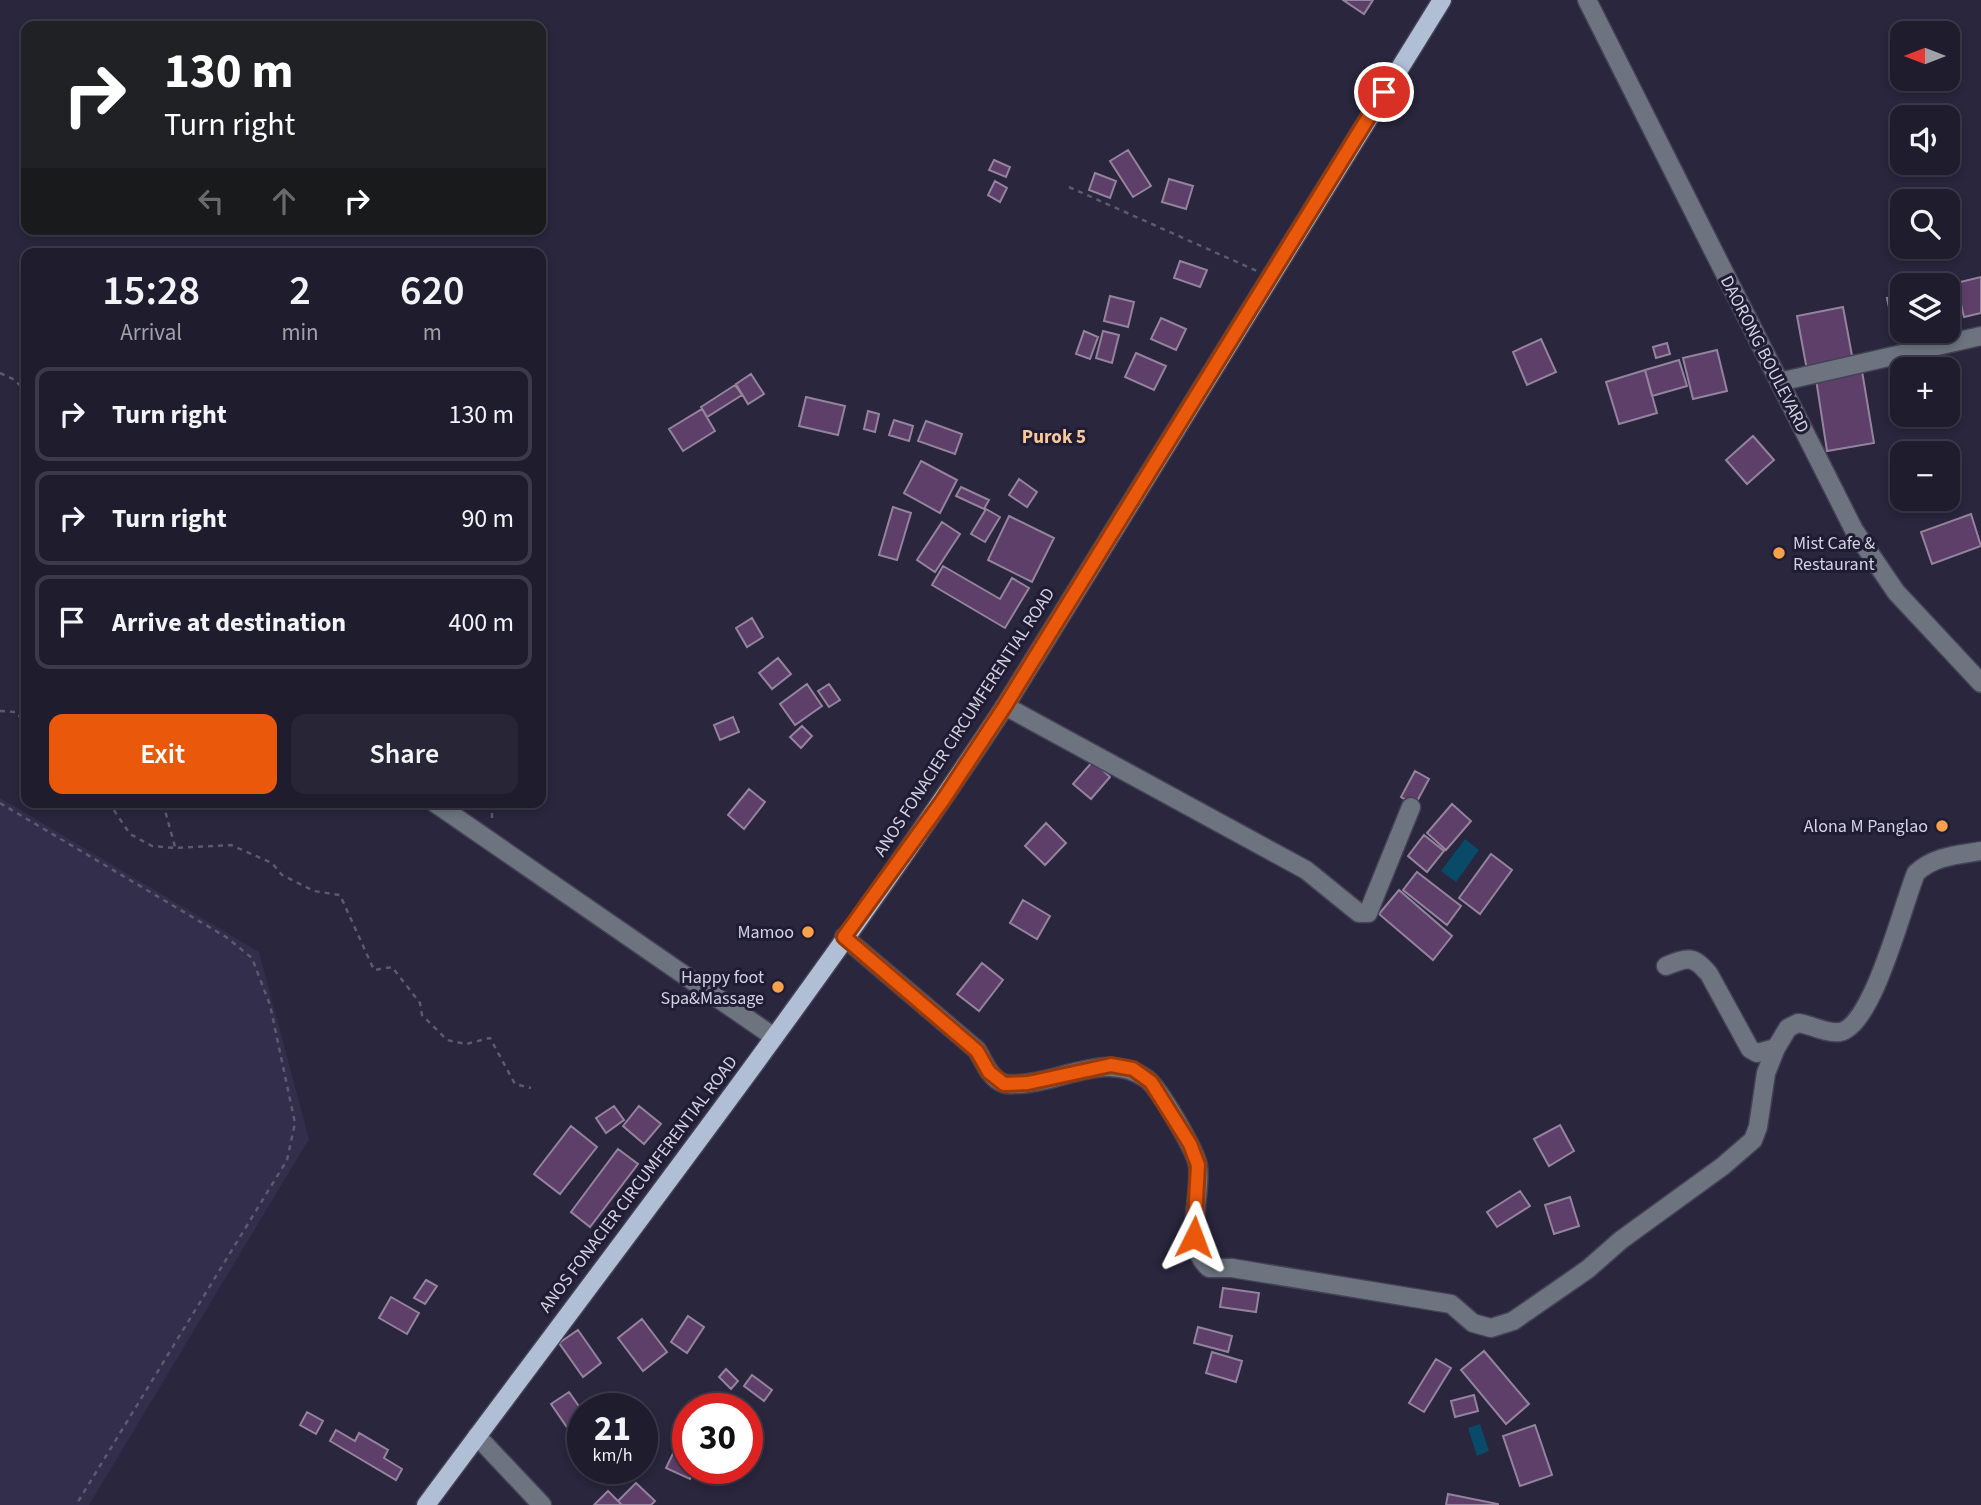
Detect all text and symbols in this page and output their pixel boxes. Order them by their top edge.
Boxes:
north arrow [1890,21,1960,91]
map controls [1890,21,1960,511]
text: 130 m [164,37,293,107]
icon: right [49,49,140,140]
pin [1354,62,1414,122]
icon: arrive [1365,73,1403,111]
text: Turn right [164,102,295,148]
button: sound [1890,105,1960,175]
icon: left [192,182,230,220]
icon: ahead [265,182,303,220]
icon: right [338,182,376,220]
button: search [1890,189,1960,259]
text: 15:28 [102,261,200,321]
text: 2 [289,261,311,321]
text: 620 [400,261,465,321]
street label: DAORONG BOULEVARD [1714,271,1815,437]
button: layers [1890,273,1960,343]
text: Arrival [120,316,182,349]
text: min [281,316,319,349]
text: m [423,316,442,349]
button: + [1890,357,1960,427]
icon: right [53,395,91,433]
text: Turn right [112,396,227,433]
text: 130 m [448,396,514,433]
district label: Purok 5 [1022,424,1086,451]
button: − [1890,441,1960,511]
icon: right [53,499,91,537]
text: Turn right [112,500,227,537]
text: 90 m [461,500,514,537]
place label: Mist Cafe & Restaurant [1793,531,1875,577]
marker: Mist Cafe & Restaurant [1771,545,1787,561]
street label: ANOS FONACIER CIRCUMFERENTIAL ROAD [868,583,1061,862]
icon: arrive [53,603,91,641]
text: Arrive at destination [112,604,346,641]
text: 400 m [448,604,514,641]
button: Exit [49,714,277,794]
button: Share [291,714,518,794]
place label: Alona M Panglao [1804,814,1928,839]
marker: Alona M Panglao [1934,818,1950,834]
place label: Mamoo [737,920,794,945]
marker: Mamoo [800,924,816,940]
place label: Happy foot Spa&Massage [661,965,764,1011]
marker: Happy foot Spa&Massage [770,979,786,995]
street label: ANOS FONACIER CIRCUMFERENTIAL ROAD [533,1051,743,1318]
position arrow [1157,1200,1231,1274]
speed limit sign: 30 [672,1393,763,1484]
text: 21 [594,1404,631,1454]
text: km/h [593,1443,632,1468]

